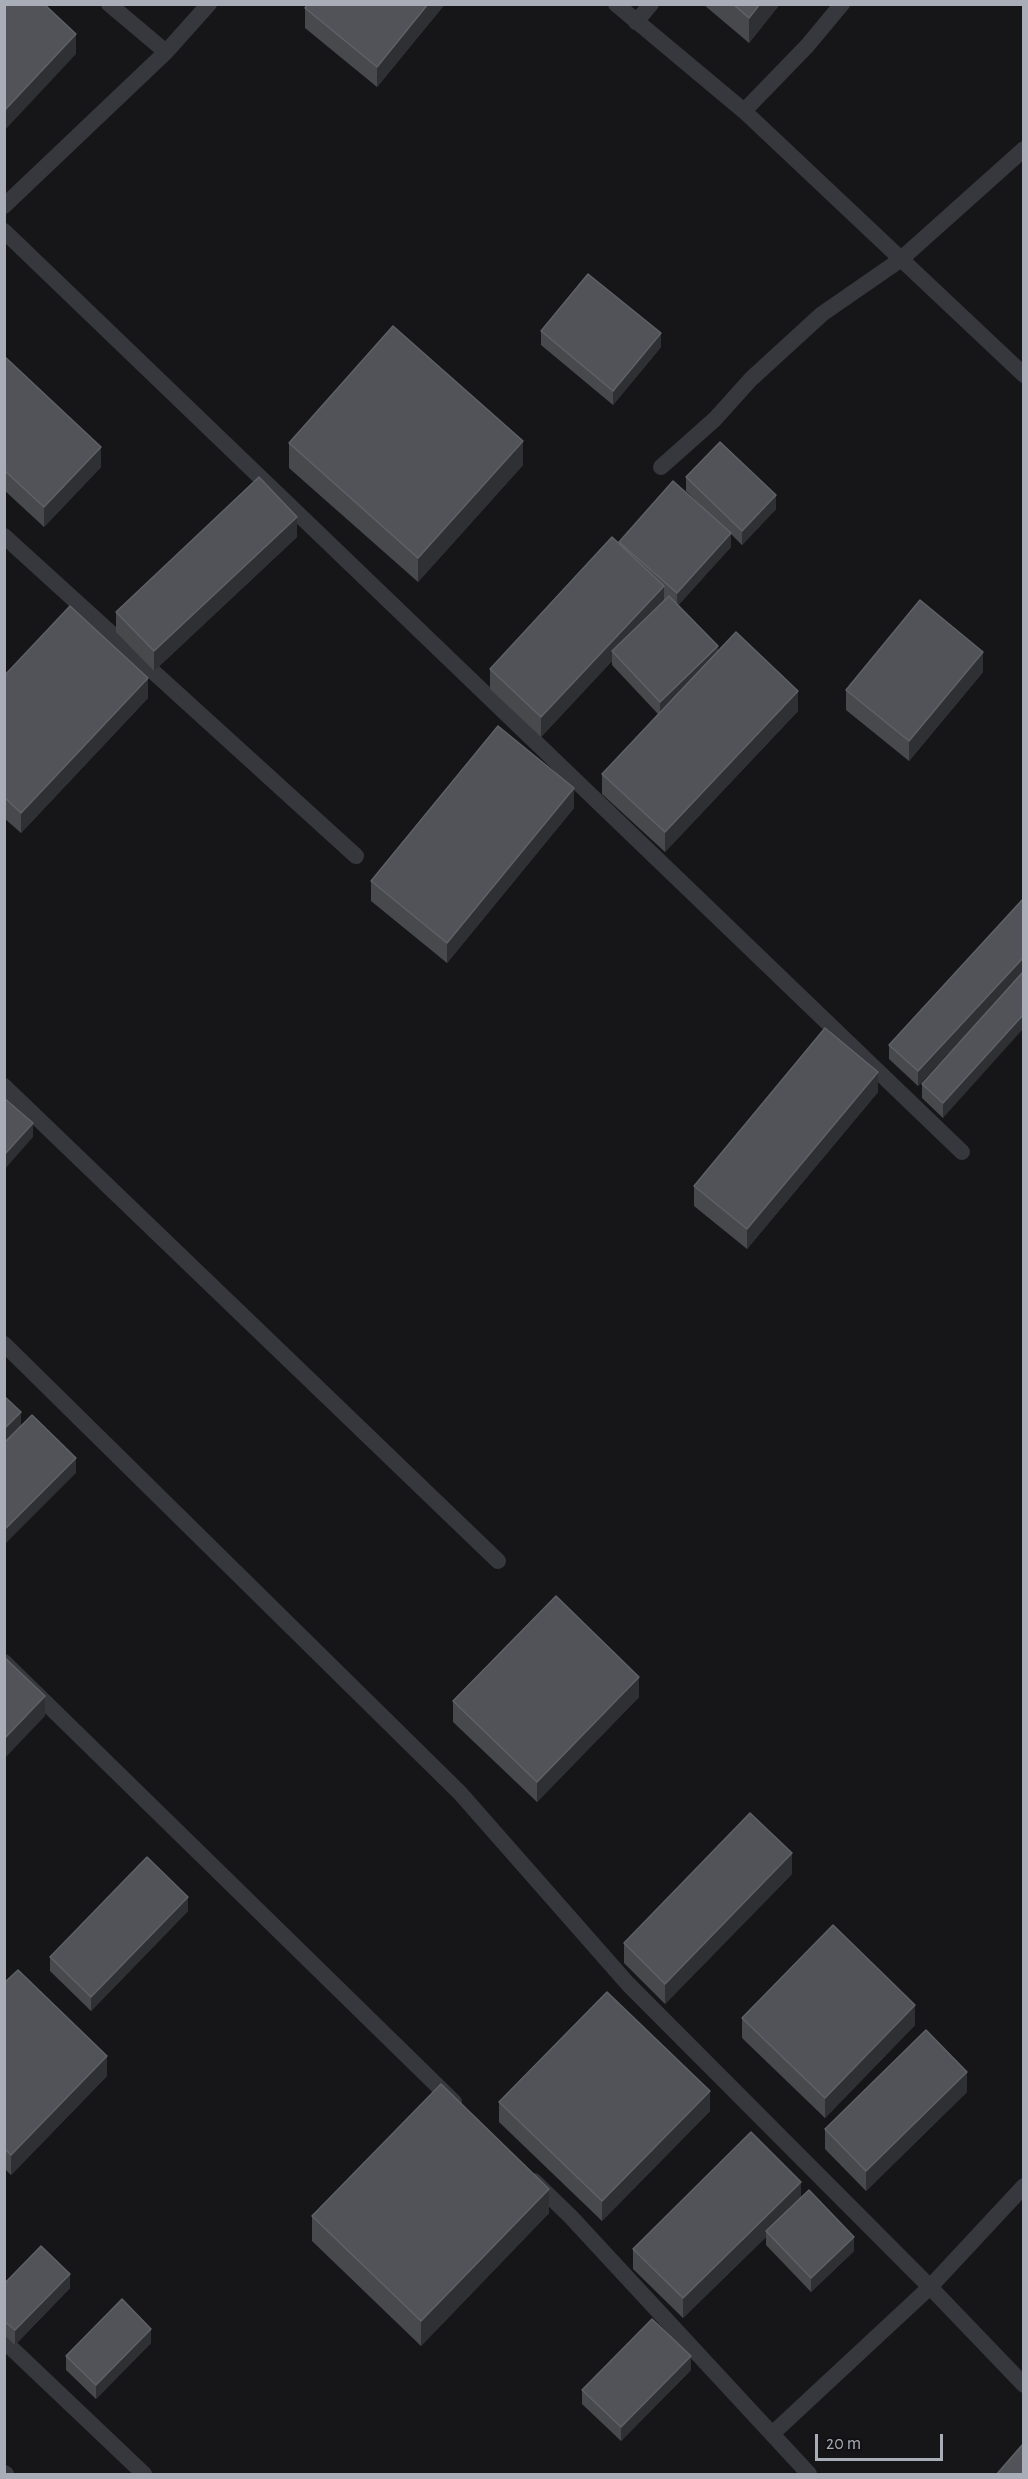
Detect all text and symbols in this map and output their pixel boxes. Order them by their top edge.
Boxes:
scale bar [818,2422,946,2460]
text: 20 m [826,2435,861,2453]

